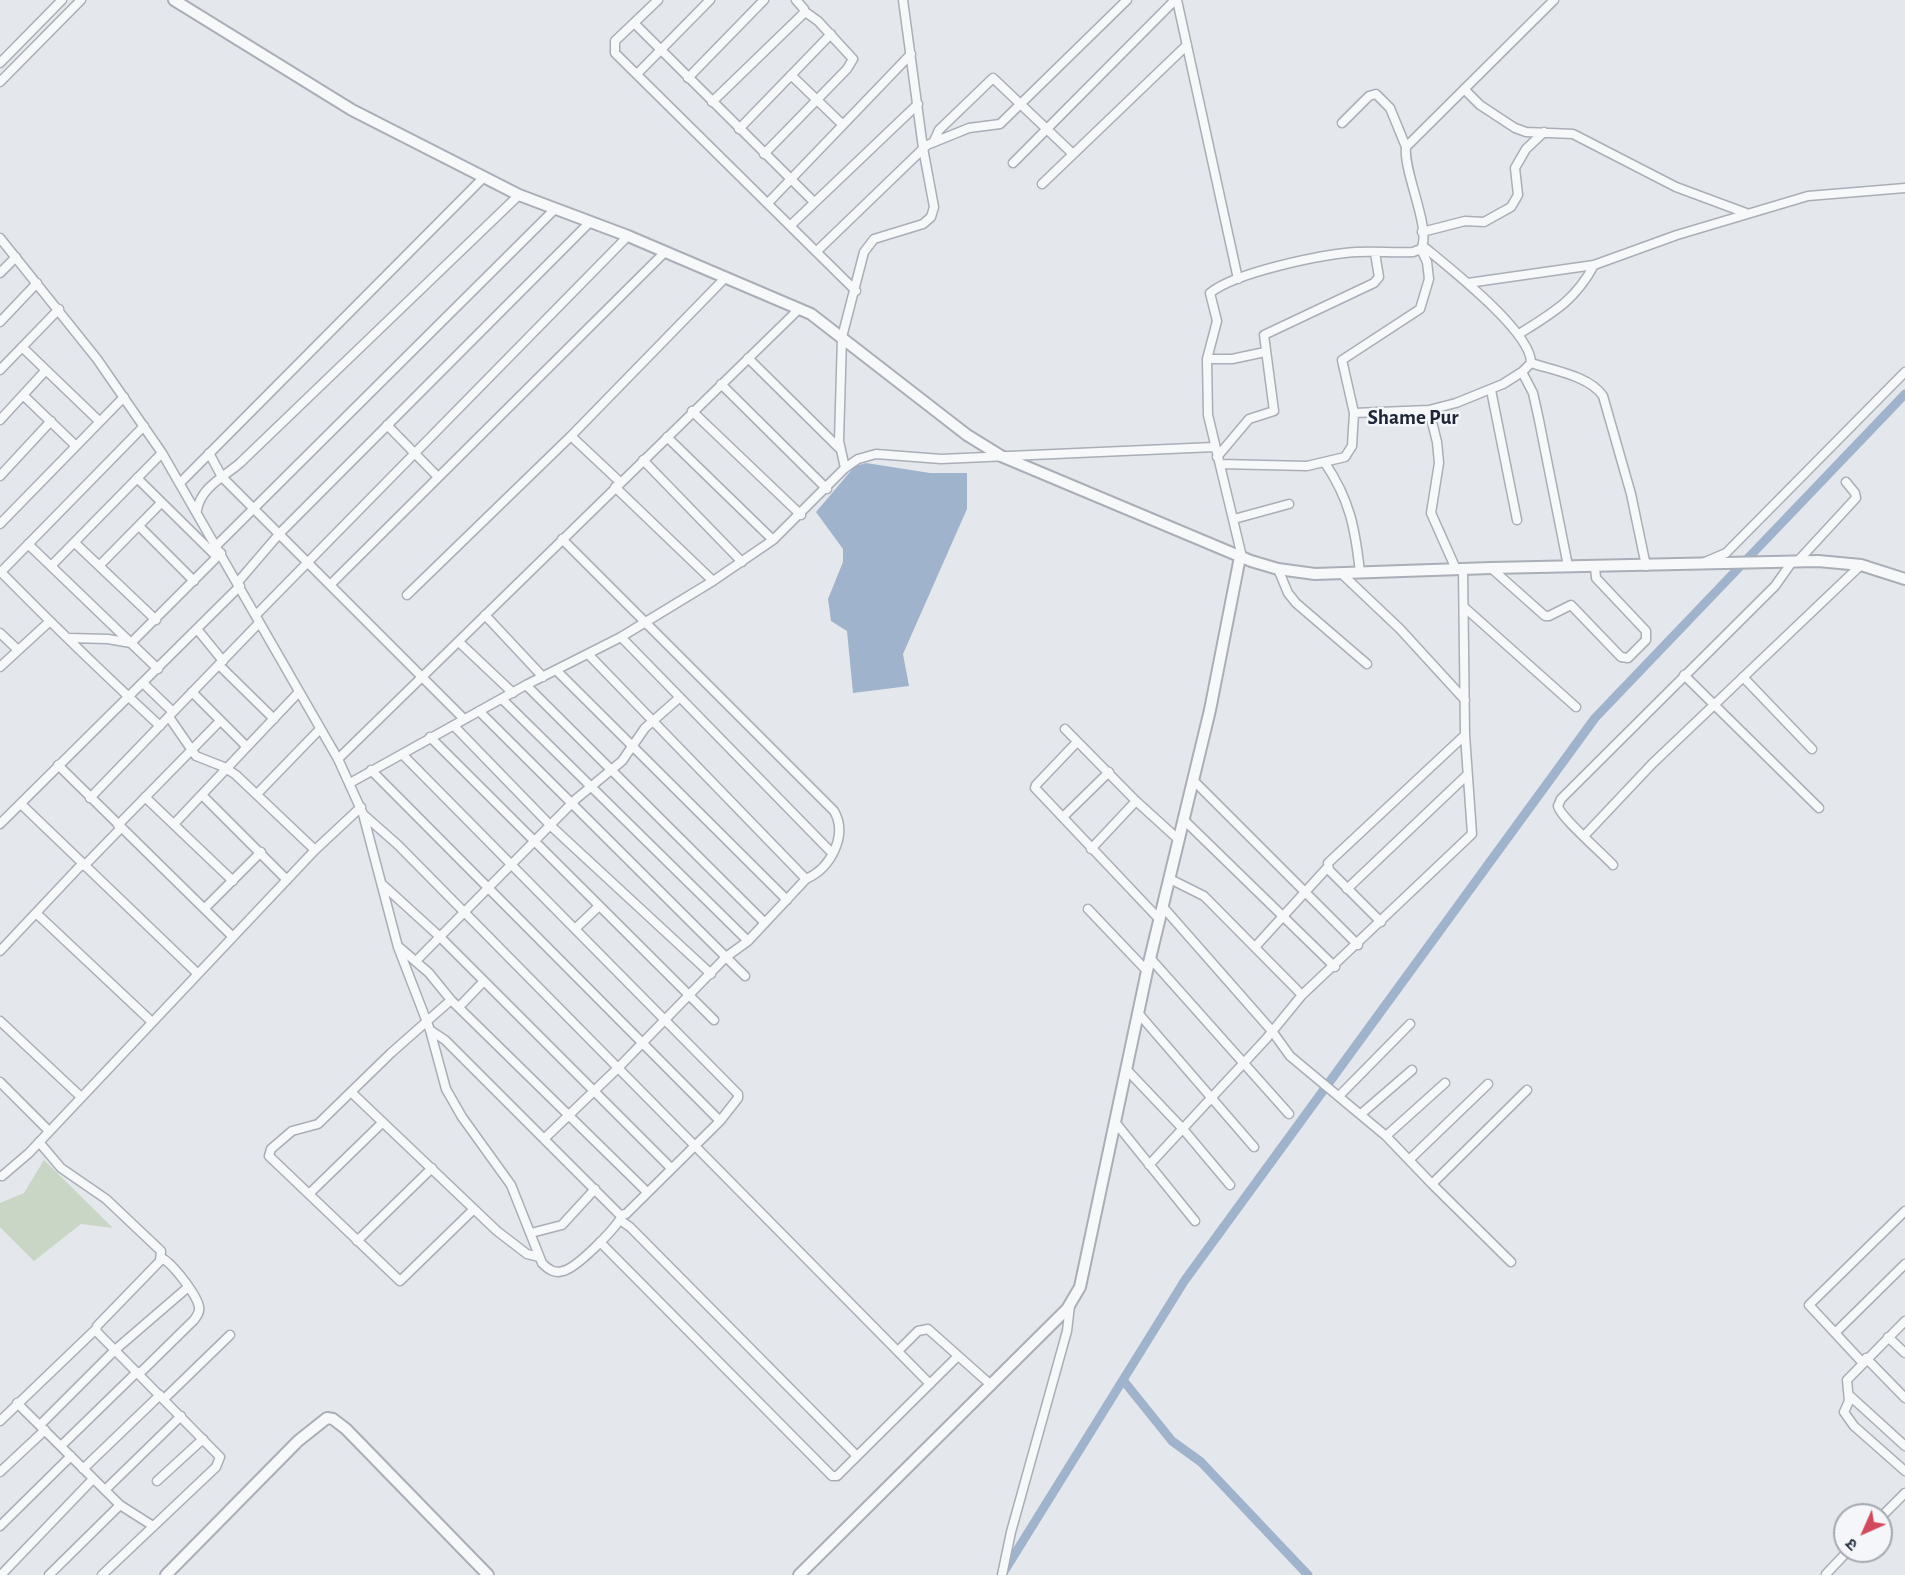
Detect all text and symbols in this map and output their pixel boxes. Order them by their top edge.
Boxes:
district label: Shame Pur [1367,405,1459,431]
north arrow [1833,1503,1893,1563]
text: उ [1843,1535,1861,1553]

